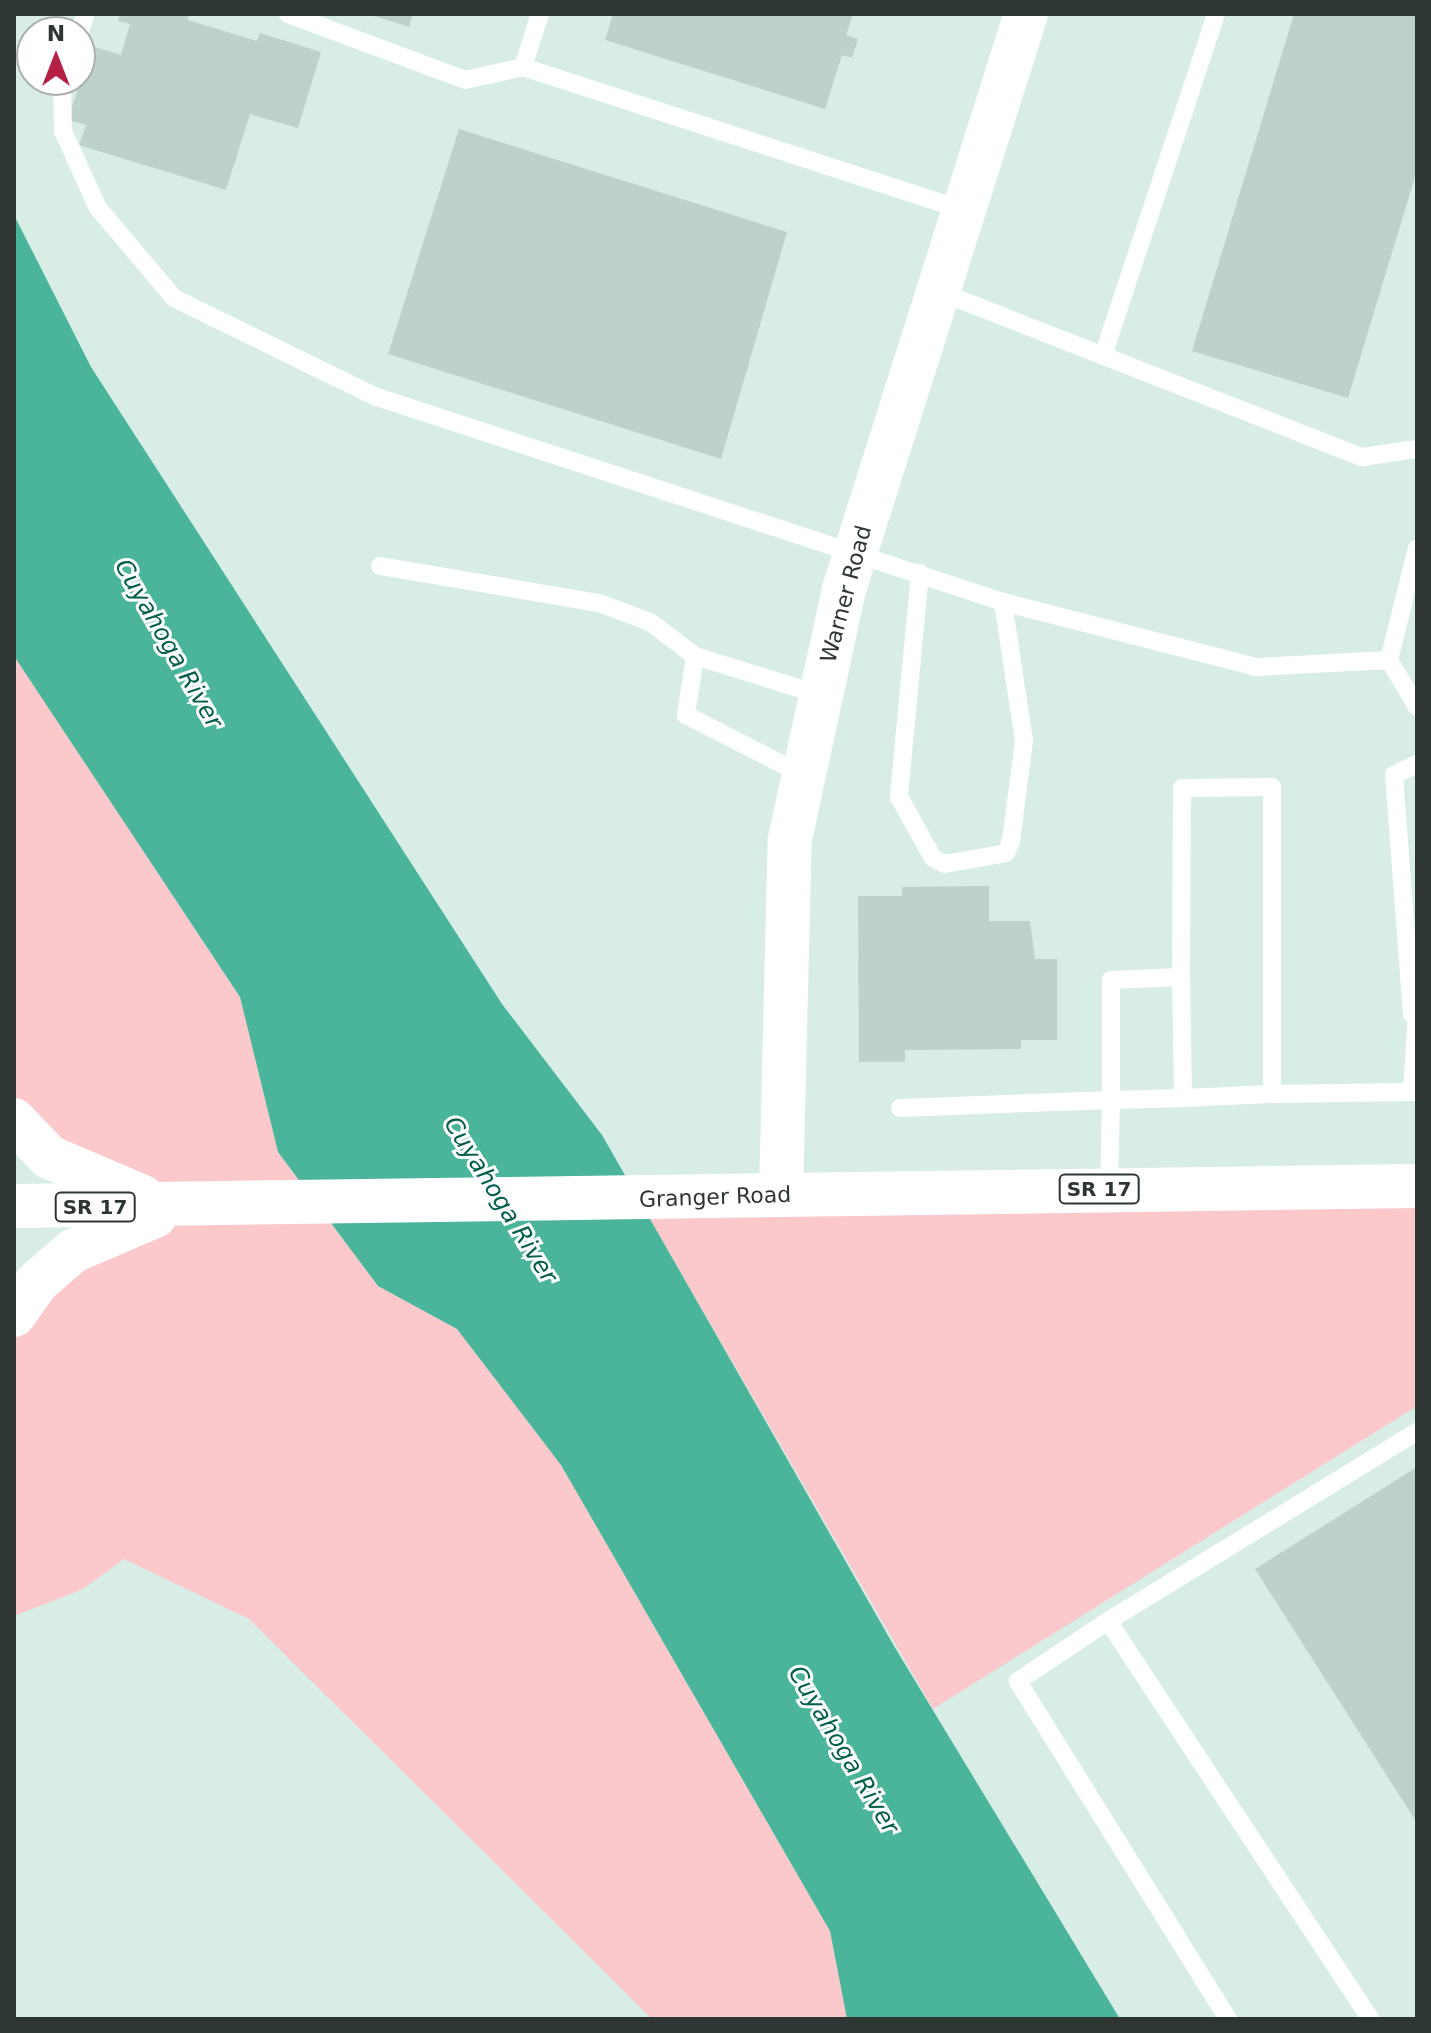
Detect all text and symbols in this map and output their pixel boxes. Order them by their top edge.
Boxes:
north arrow [16,16,96,96]
text: N [47,21,65,46]
street label: Warner Road [815,522,877,666]
water label: Cuyahoga River [108,554,228,734]
water label: Cuyahoga River [437,1112,563,1288]
road number: SR 17 [1057,1173,1141,1205]
street label: Granger Road [638,1181,792,1213]
road number: SR 17 [53,1191,137,1223]
water label: Cuyahoga River [782,1661,904,1839]

